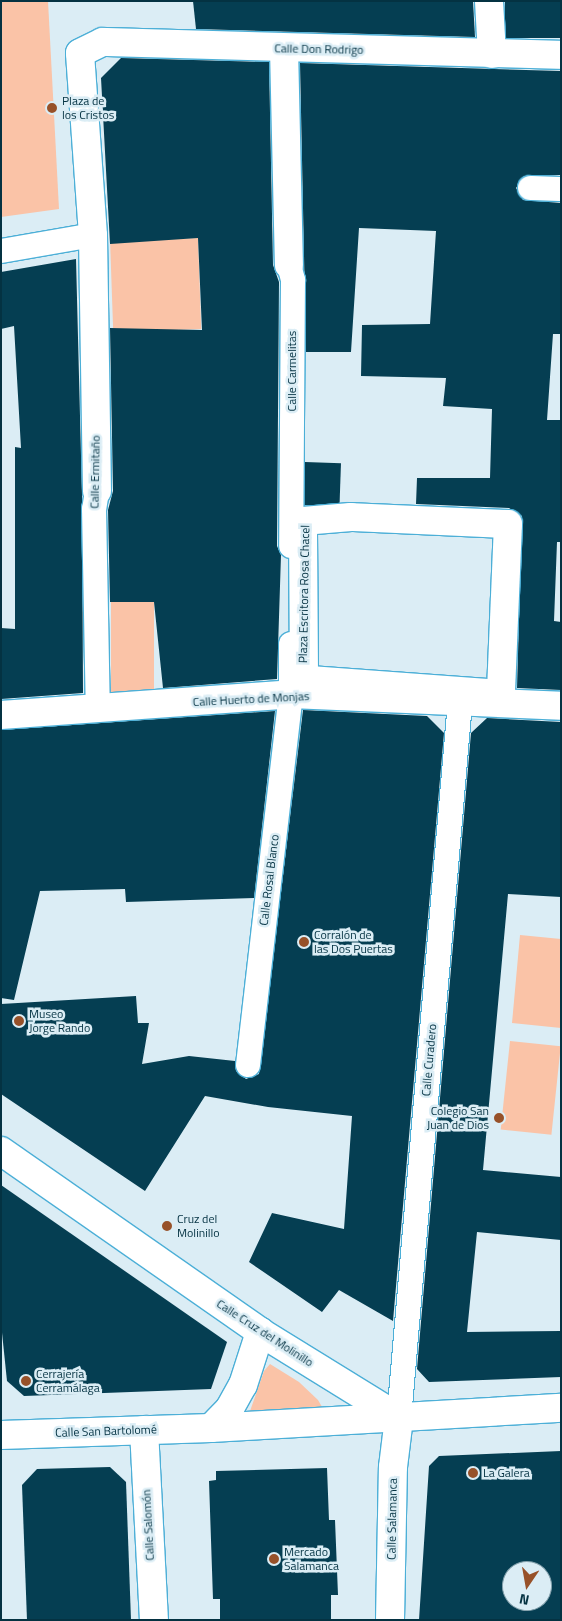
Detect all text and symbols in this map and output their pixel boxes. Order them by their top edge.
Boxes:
street label: Calle Don Rodrigo [274,41,364,57]
place label: Plaza de los Cristos [62,94,114,122]
marker: Plaza de los Cristos [46,102,58,114]
street label: Calle Carmelitas [285,331,299,411]
street label: Calle Ermitaño [87,435,103,509]
street label: Plaza Escritora Rosa Chacel [296,525,312,663]
street label: Calle Huerto de Monjas [192,689,310,709]
street label: Calle Rosal Blanco [256,834,282,926]
place label: Corralón de las Dos Puertas [314,928,393,956]
marker: Corralón de las Dos Puertas [298,936,310,948]
place label: Museo Jorge Rando [29,1007,90,1035]
marker: Museo Jorge Rando [13,1015,25,1027]
street label: Calle Curadero [419,1023,439,1097]
place label: Colegio San Juan de Dios [427,1104,489,1132]
marker: Colegio San Juan de Dios [493,1112,505,1124]
place label: Cruz del Molinillo [177,1212,220,1240]
marker: Cruz del Molinillo [161,1220,173,1232]
street label: Calle Cruz del Molinillo [214,1296,316,1370]
place label: Cerrajería Cerramálaga [36,1367,100,1395]
marker: Cerrajería Cerramálaga [20,1375,32,1387]
street label: Calle San Bartolomé [55,1422,157,1440]
place label: La Galera [483,1466,530,1480]
marker: La Galera [467,1467,479,1479]
street label: Calle Salamanca [384,1478,400,1560]
street label: Calle Salomón [139,1489,157,1561]
place label: Mercado Salamanca [284,1545,339,1573]
marker: Mercado Salamanca [268,1553,280,1565]
north arrow [502,1561,552,1611]
text: N [517,1589,531,1611]

